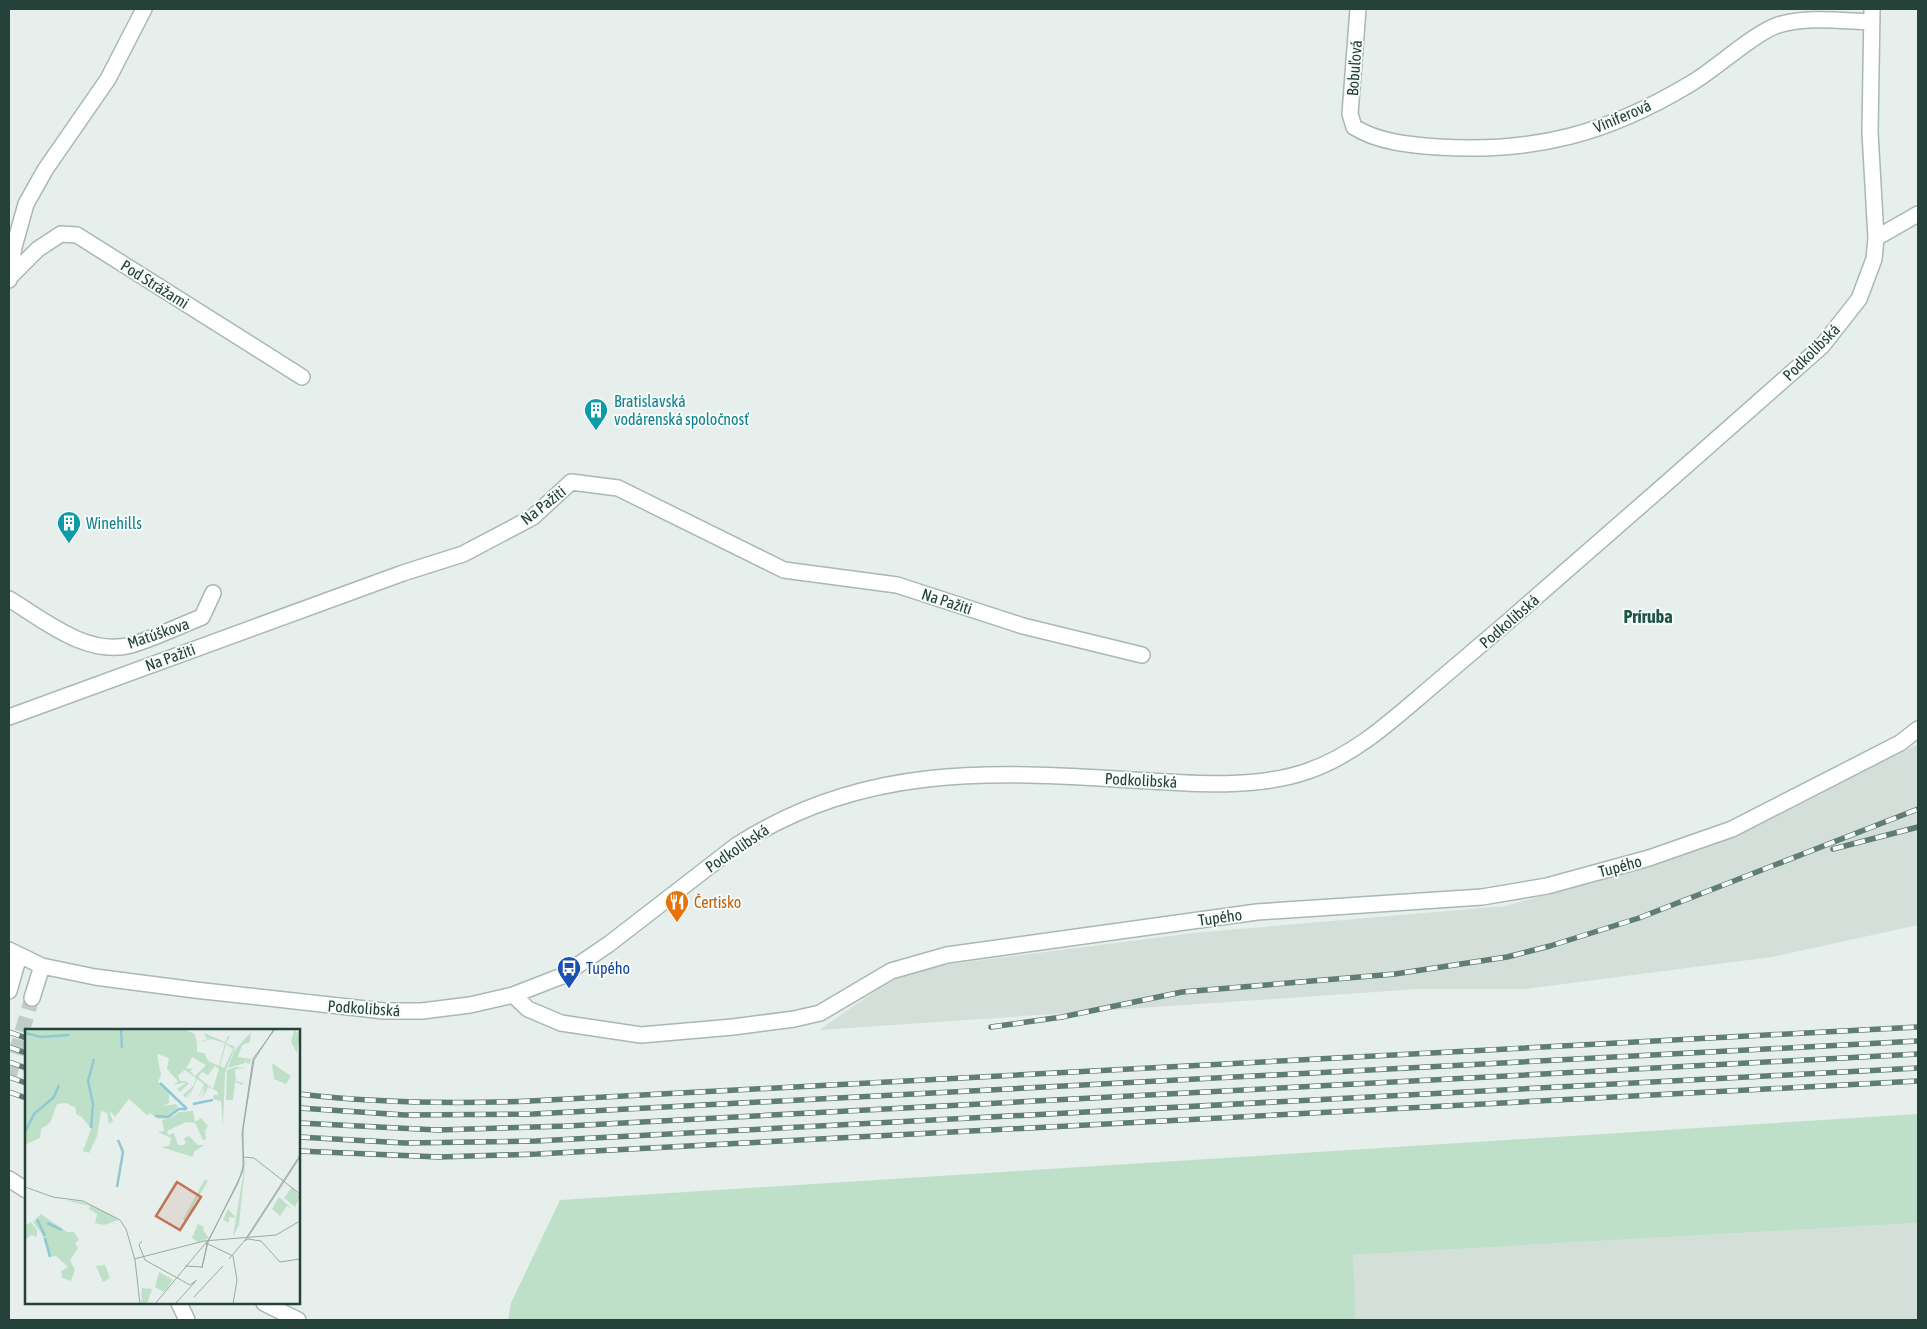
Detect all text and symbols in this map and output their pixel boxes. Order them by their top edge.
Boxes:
street label: Bobuľová [1343,39,1365,97]
street label: Viniferová [1591,96,1653,136]
street label: Pod Strážami [118,256,192,312]
street label: Podkolibská [1779,320,1843,384]
place label: Bratislavská vodárenská spoločnosť [614,392,749,429]
building icon: Bratislavská vodárenská spoločnosť [583,397,609,431]
street label: Na Pažiti [517,482,569,528]
building icon: Winehills [56,510,82,544]
place label: Winehills [86,514,142,532]
street label: Na Pažiti [920,584,974,618]
street label: Podkolibská [1476,590,1542,652]
district label: Príruba [1623,606,1673,627]
street label: Matúškova [125,614,191,652]
street label: Na Pažiti [143,640,197,674]
street label: Podkolibská [1104,769,1178,791]
street label: Podkolibská [702,820,772,876]
street label: Tupého [1596,852,1644,881]
restaurant icon: Čertisko [664,889,690,923]
place label: Čertisko [694,893,741,911]
street label: Tupého [1197,905,1243,930]
bus stop icon: Tupého [556,955,582,989]
place label: Tupého [586,959,630,978]
street label: Podkolibská [327,996,401,1020]
inset map [25,1029,300,1304]

